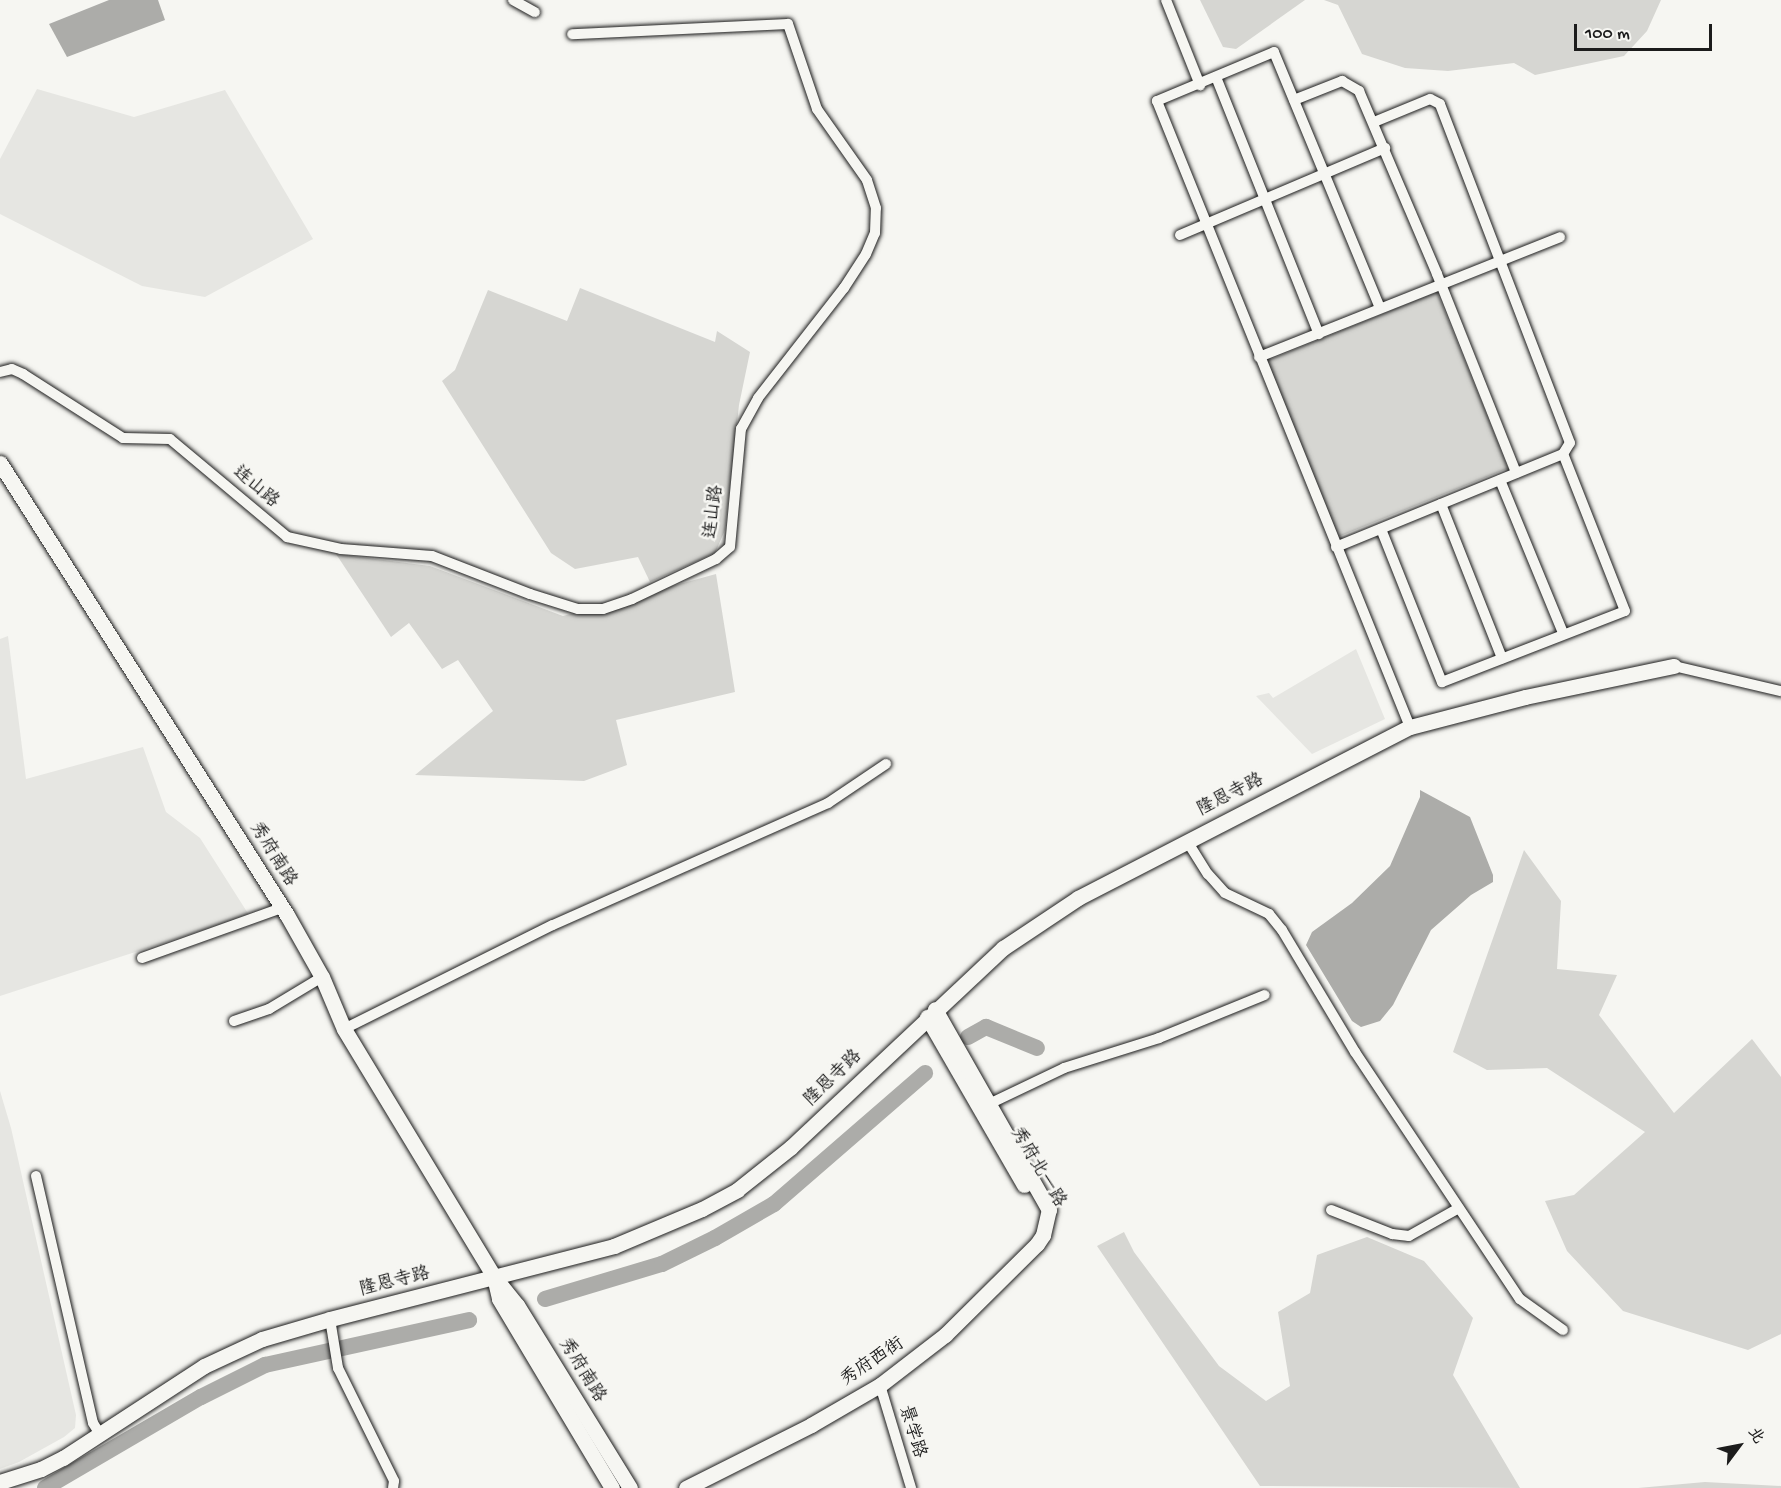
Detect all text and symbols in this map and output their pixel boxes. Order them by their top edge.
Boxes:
scale bar [1577,12,1715,50]
text: 100 m [1585,24,1630,45]
street label: 连山路 [227,462,283,514]
street label: 连山路 [701,484,729,540]
street label: 隆恩寺路 [1194,770,1268,822]
street label: 秀府南路 [244,819,300,891]
street label: 隆恩寺路 [801,1046,867,1112]
street label: 秀府北一路 [1005,1124,1069,1212]
street label: 隆恩寺路 [357,1264,433,1302]
street label: 秀府西街 [837,1334,909,1392]
street label: 秀府南路 [553,1335,609,1407]
street label: 景学路 [893,1403,929,1461]
north arrow [1709,1416,1769,1476]
text: 北 [1742,1424,1767,1448]

